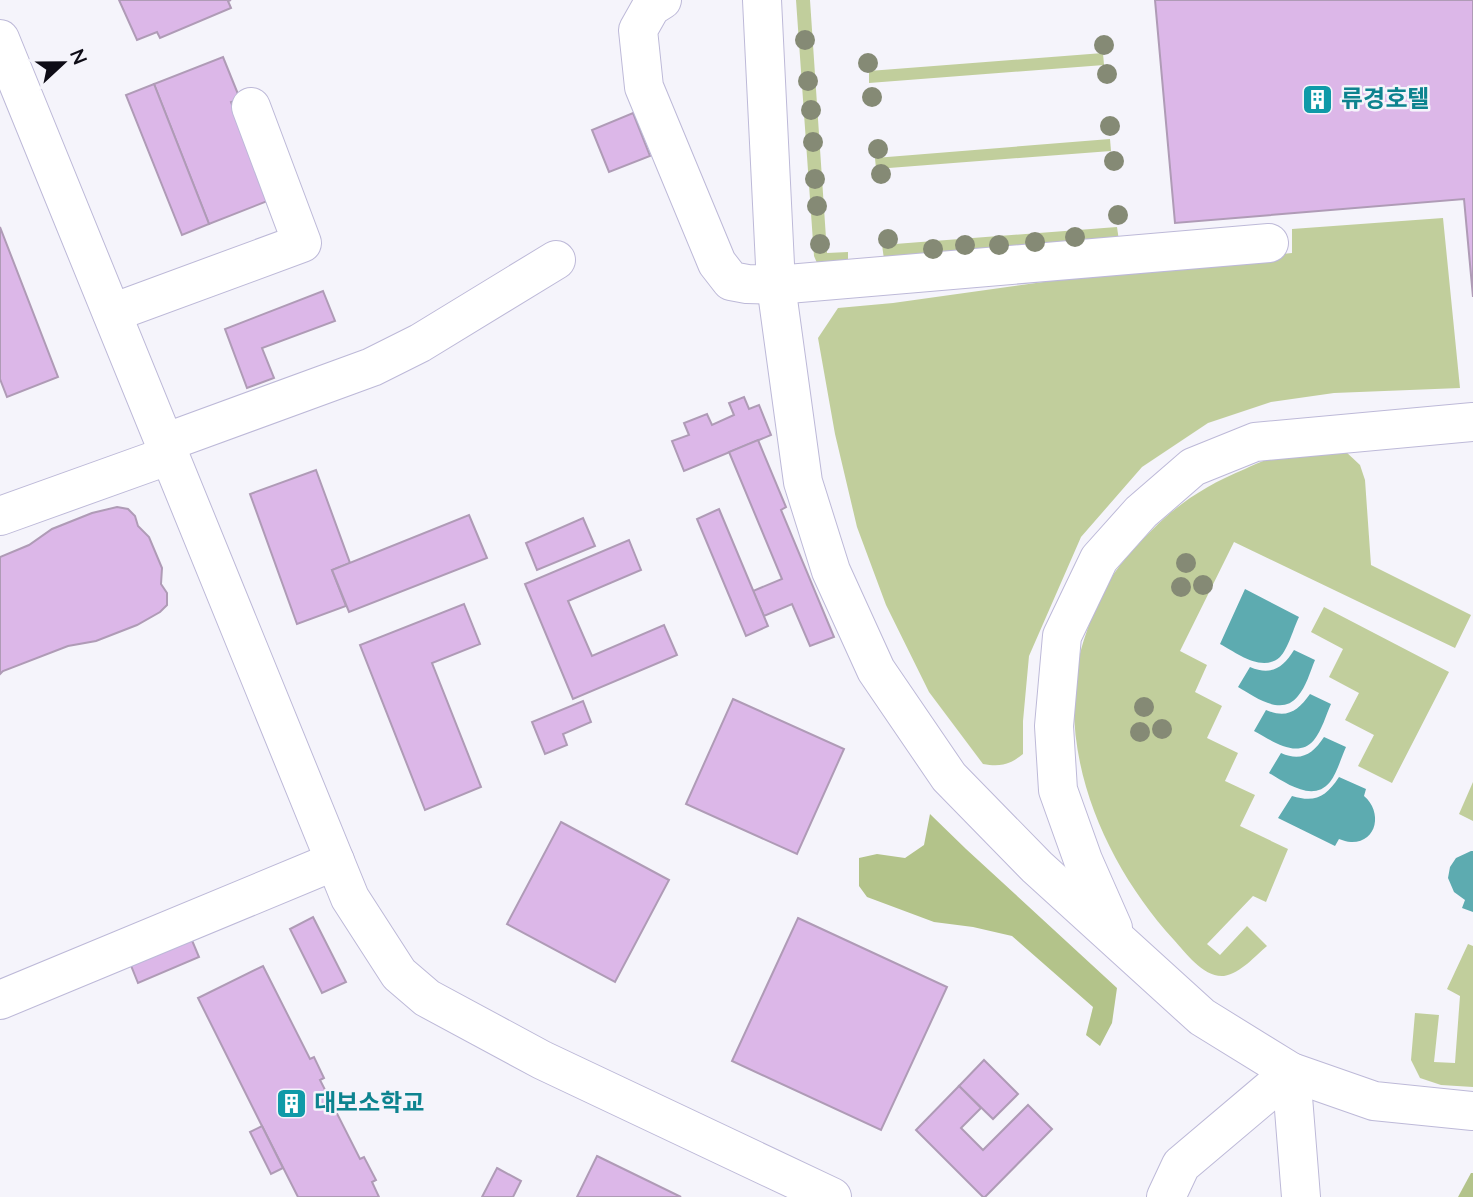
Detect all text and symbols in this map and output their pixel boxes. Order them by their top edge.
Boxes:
north arrow [28,28,98,98]
text: N [66,45,93,68]
building icon: 류경호텔 [1301,82,1335,116]
place label: 류경호텔 [1341,83,1429,112]
building icon: 대보소학교 [274,1086,308,1120]
place label: 대보소학교 [314,1087,424,1116]

